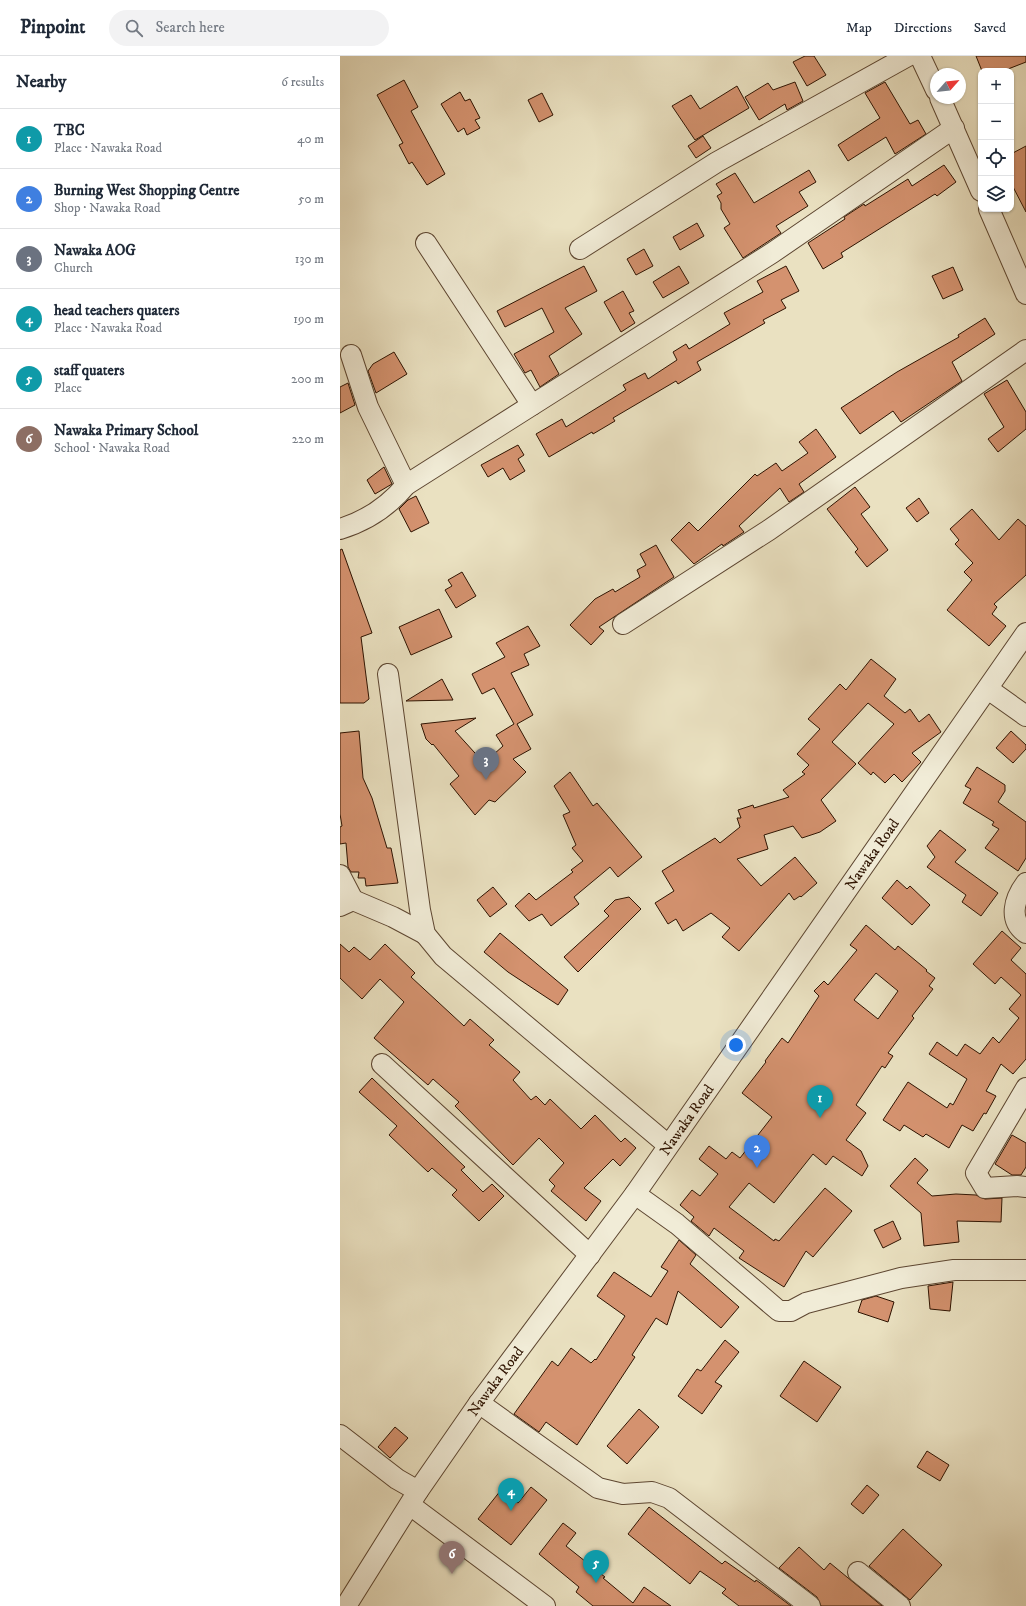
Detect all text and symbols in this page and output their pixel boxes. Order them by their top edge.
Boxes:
search box [109,10,389,46]
text: Pinpoint [20,16,85,39]
icon: search [123,17,145,39]
text: Search here [155,18,225,37]
text: Map [846,19,872,37]
text: Directions [894,19,952,37]
text: Saved [974,19,1006,37]
north arrow [930,68,966,104]
map controls [978,68,1014,212]
button: + [978,68,1014,104]
text: Nearby [16,71,66,93]
text: 6 results [281,74,324,90]
button: − [978,104,1014,140]
text: TBC [54,121,85,140]
text: 1 [27,131,31,147]
text: 40 m [297,131,324,147]
text: Place · Nawaka Road [54,140,162,156]
button: locate [978,140,1014,176]
button: layers [978,176,1014,212]
text: Burning West Shopping Centre [54,181,239,200]
text: 2 [26,191,32,207]
text: 50 m [298,191,324,207]
text: Shop · Nawaka Road [54,200,160,216]
text: Nawaka AOG [54,241,136,260]
text: 3 [27,251,31,267]
text: 130 m [295,251,324,267]
text: Church [54,260,93,276]
text: head teachers quaters [54,301,179,320]
text: 4 [25,311,33,327]
text: 190 m [293,311,324,327]
text: Place · Nawaka Road [54,320,162,336]
text: staff quaters [54,361,124,380]
text: 5 [26,371,32,387]
text: 200 m [291,371,324,387]
text: Place [54,380,82,396]
text: Nawaka Primary School [54,421,198,440]
text: 6 [26,431,32,447]
text: 220 m [292,431,324,447]
text: School · Nawaka Road [54,440,170,456]
pin: 3 [473,747,499,780]
street label: Nawaka Road [841,815,904,893]
your location [726,1035,746,1055]
street label: Nawaka Road [656,1080,719,1159]
pin: 1 [807,1085,833,1118]
pin: 2 [744,1135,770,1168]
street label: Nawaka Road [464,1342,528,1420]
pin: 4 [498,1478,524,1511]
pin: 6 [439,1541,465,1574]
pin: 5 [583,1550,609,1583]

